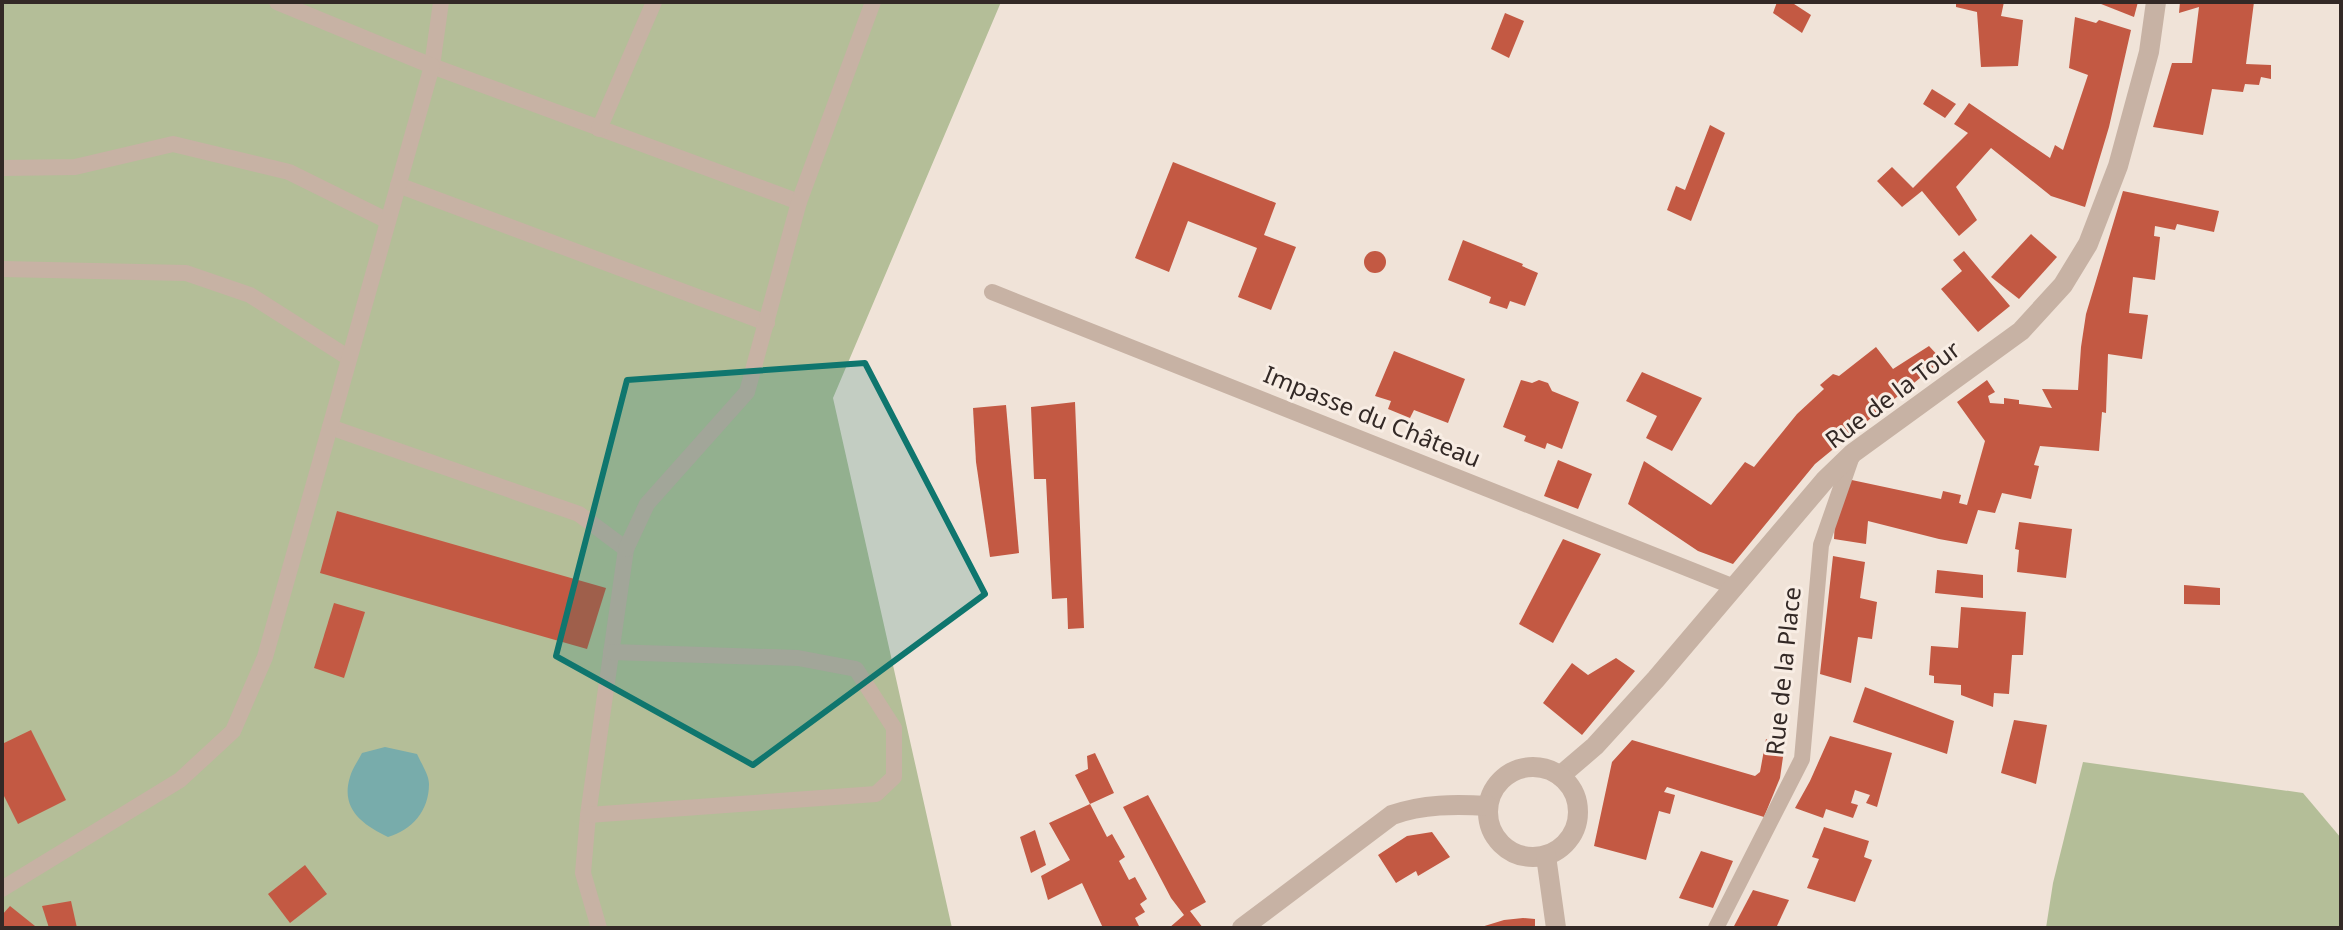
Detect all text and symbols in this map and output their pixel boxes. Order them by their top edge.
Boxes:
street label: Rue de la Tour [1818,332,1966,455]
street label: Impasse du Château [1259,357,1486,474]
street label: Rue de la Place [1757,585,1808,757]

